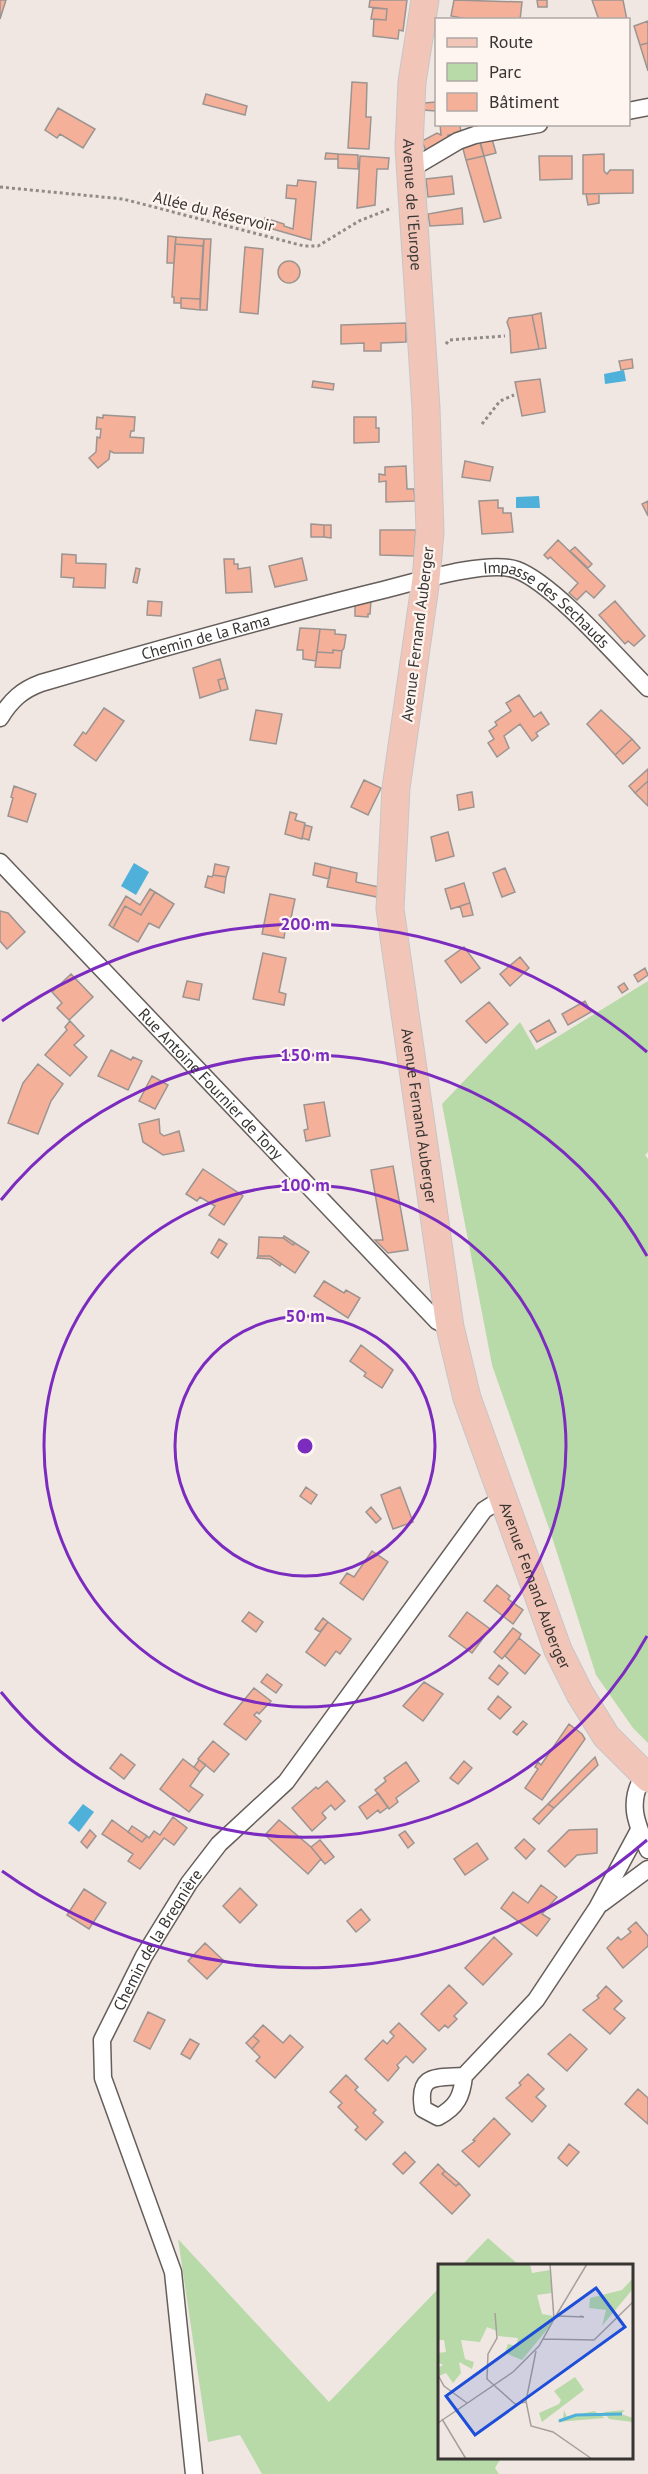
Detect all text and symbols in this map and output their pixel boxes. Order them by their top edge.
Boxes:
legend [435,18,630,126]
text: Route [489,30,533,53]
text: Parc [489,60,522,83]
text: Bâtiment [489,90,559,113]
street label: Avenue de l'Europe [399,139,427,271]
street label: Allée du Réservoir [152,186,277,236]
street label: Avenue Fernand Auberger [396,545,438,723]
street label: Impasse des Sechauds [482,557,614,652]
street label: Chemin de la Rama [139,609,272,664]
text: 200 m [280,912,330,935]
street label: Rue Antoine Fournier de Tony [134,1004,288,1164]
street label: Avenue Fernand Auberger [397,1027,442,1205]
text: 150 m [280,1043,330,1066]
text: 100 m [280,1173,330,1196]
text: 50 m [285,1304,325,1327]
centre of rings [295,1436,315,1456]
street label: Avenue Fernand Auberger [495,1499,576,1673]
street label: Chemin de la Bregnière [108,1865,206,2014]
inset map [438,2264,633,2459]

